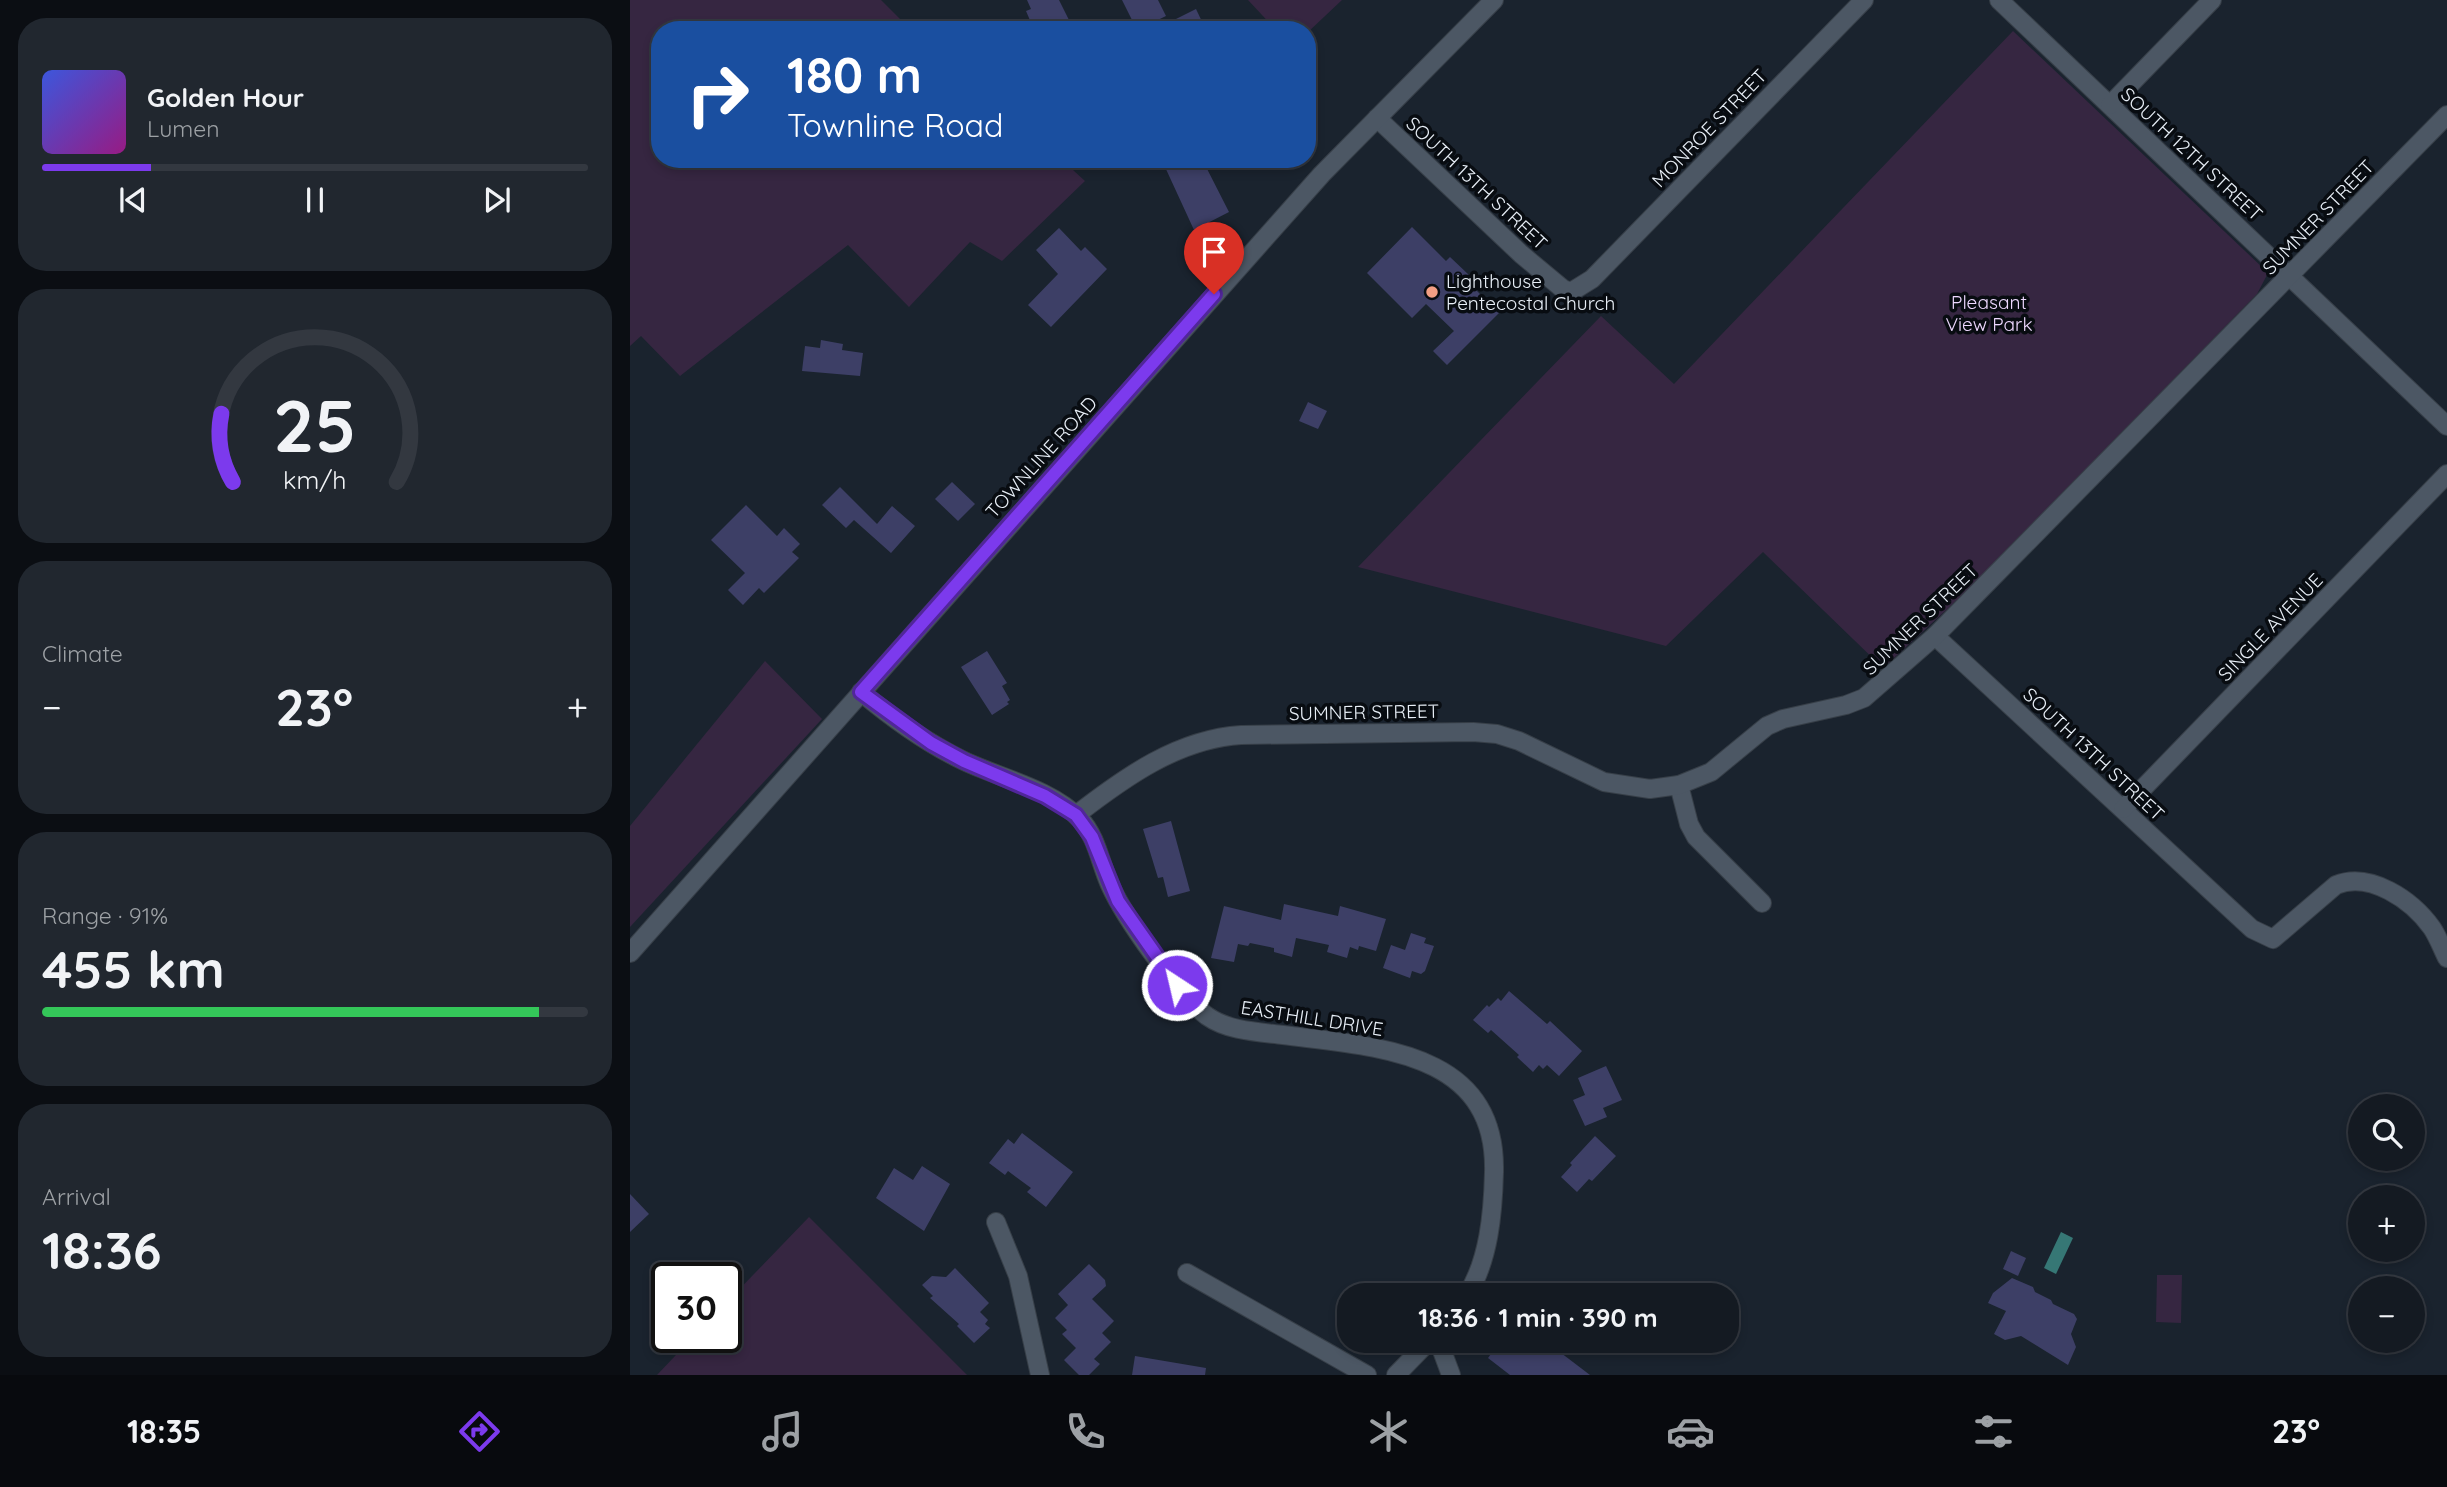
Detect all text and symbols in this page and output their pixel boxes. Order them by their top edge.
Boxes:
text: 180 m [787,44,922,105]
icon: right [672,49,763,140]
street label: MONROE STREET [1646,64,1772,192]
text: Golden Hour [147,81,304,114]
street label: SOUTH 12TH STREET [2116,82,2268,226]
text: Townline Road [787,105,1003,145]
street label: SOUTH 13TH STREET [1401,111,1553,255]
text: Lumen [147,114,220,143]
street label: SUMNER STREET [2257,155,2379,279]
icon: previous [114,181,152,219]
icon: pause [296,181,334,219]
icon: next [478,181,516,219]
pin [1184,222,1244,294]
icon: arrive [1195,233,1233,271]
place label: Lighthouse Pentecostal Church [1446,269,1615,315]
marker: Lighthouse Pentecostal Church [1424,284,1440,300]
park label: Pleasant View Park [1945,290,2033,336]
text: 25 [273,380,357,471]
street label: TOWNLINE ROAD [980,391,1102,523]
text: km/h [283,464,347,495]
street label: SUMNER STREET [1858,558,1982,680]
street label: SINGLE AVENUE [2212,568,2328,686]
text: Climate [42,639,123,668]
text: 23° [275,674,353,739]
street label: SOUTH 13TH STREET [2018,682,2170,826]
text: − [42,683,62,731]
text: + [567,683,588,731]
street label: SUMNER STREET [1289,699,1439,725]
text: Range · 91% [42,901,168,930]
text: 455 km [42,936,225,1001]
position arrow [1140,948,1214,1022]
street label: EASTHILL DRIVE [1239,995,1385,1041]
map controls [2348,1094,2425,1353]
button: search [2348,1094,2425,1171]
text: Arrival [42,1182,111,1211]
button: + [2348,1185,2425,1262]
text: 18:36 [42,1217,162,1282]
speed limit sign: 30 [651,1262,742,1353]
button: − [2348,1276,2425,1353]
text: 18:36 · 1 min · 390 m [1418,1301,1658,1334]
icon: directions [455,1407,504,1456]
icon: music [758,1407,807,1456]
icon: phone [1061,1407,1110,1456]
icon: climate [1364,1407,1413,1456]
icon: car [1666,1407,1715,1456]
icon: filters [1969,1407,2018,1456]
text: 18:35 [127,1411,201,1451]
text: 23° [2272,1411,2320,1451]

